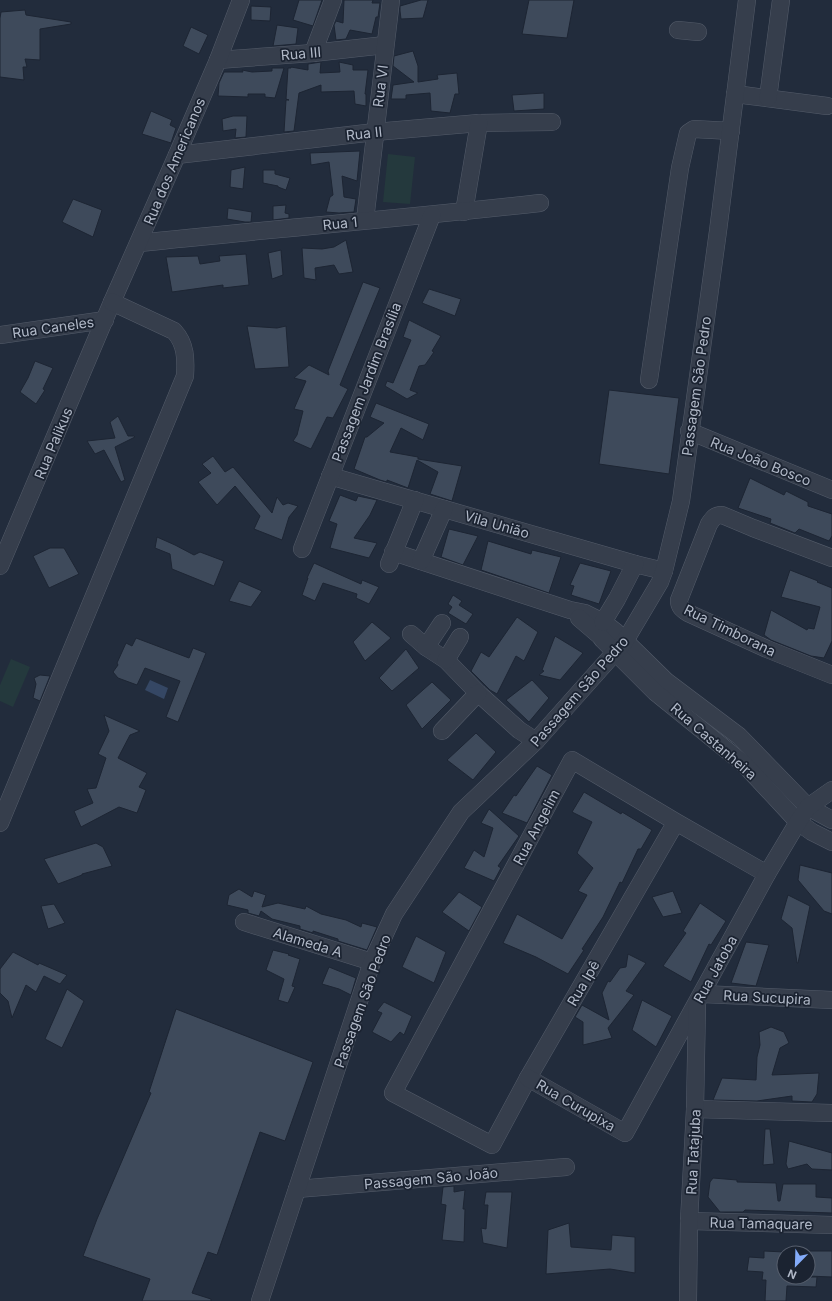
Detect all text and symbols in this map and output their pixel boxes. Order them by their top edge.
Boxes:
street label: Rua III [280,43,322,63]
street label: Rua VI [369,64,391,108]
street label: Rua dos Americanos [140,95,208,227]
street label: Rua II [345,123,383,143]
street label: Rua 1 [322,213,358,233]
street label: Passagem Jardim Brasília [328,300,404,464]
street label: Rua Caneles [11,313,95,341]
street label: Passagem São Pedro [678,315,714,457]
street label: Rua Palikus [30,405,76,481]
street label: Rua João Bosco [708,433,814,489]
street label: Vila União [463,507,531,541]
street label: Rua Timborana [681,600,779,660]
street label: Passagem São Pedro [526,632,632,750]
street label: Rua Castanheira [668,699,760,783]
street label: Rua Angelim [509,786,563,868]
street label: Alameda A [271,923,345,961]
street label: Passagem São Pedro [330,932,394,1070]
street label: Rua Jatoba [690,932,740,1006]
street label: Rua Ipê [563,957,603,1009]
street label: Rua Sucupira [723,986,811,1008]
street label: Rua Curupixa [533,1075,619,1135]
street label: Rua Tatajuba [682,1109,704,1195]
street label: Passagem São João [363,1164,499,1192]
street label: Rua Tamaquare [709,1214,813,1232]
north arrow [776,1245,816,1285]
text: N [785,1266,799,1282]

